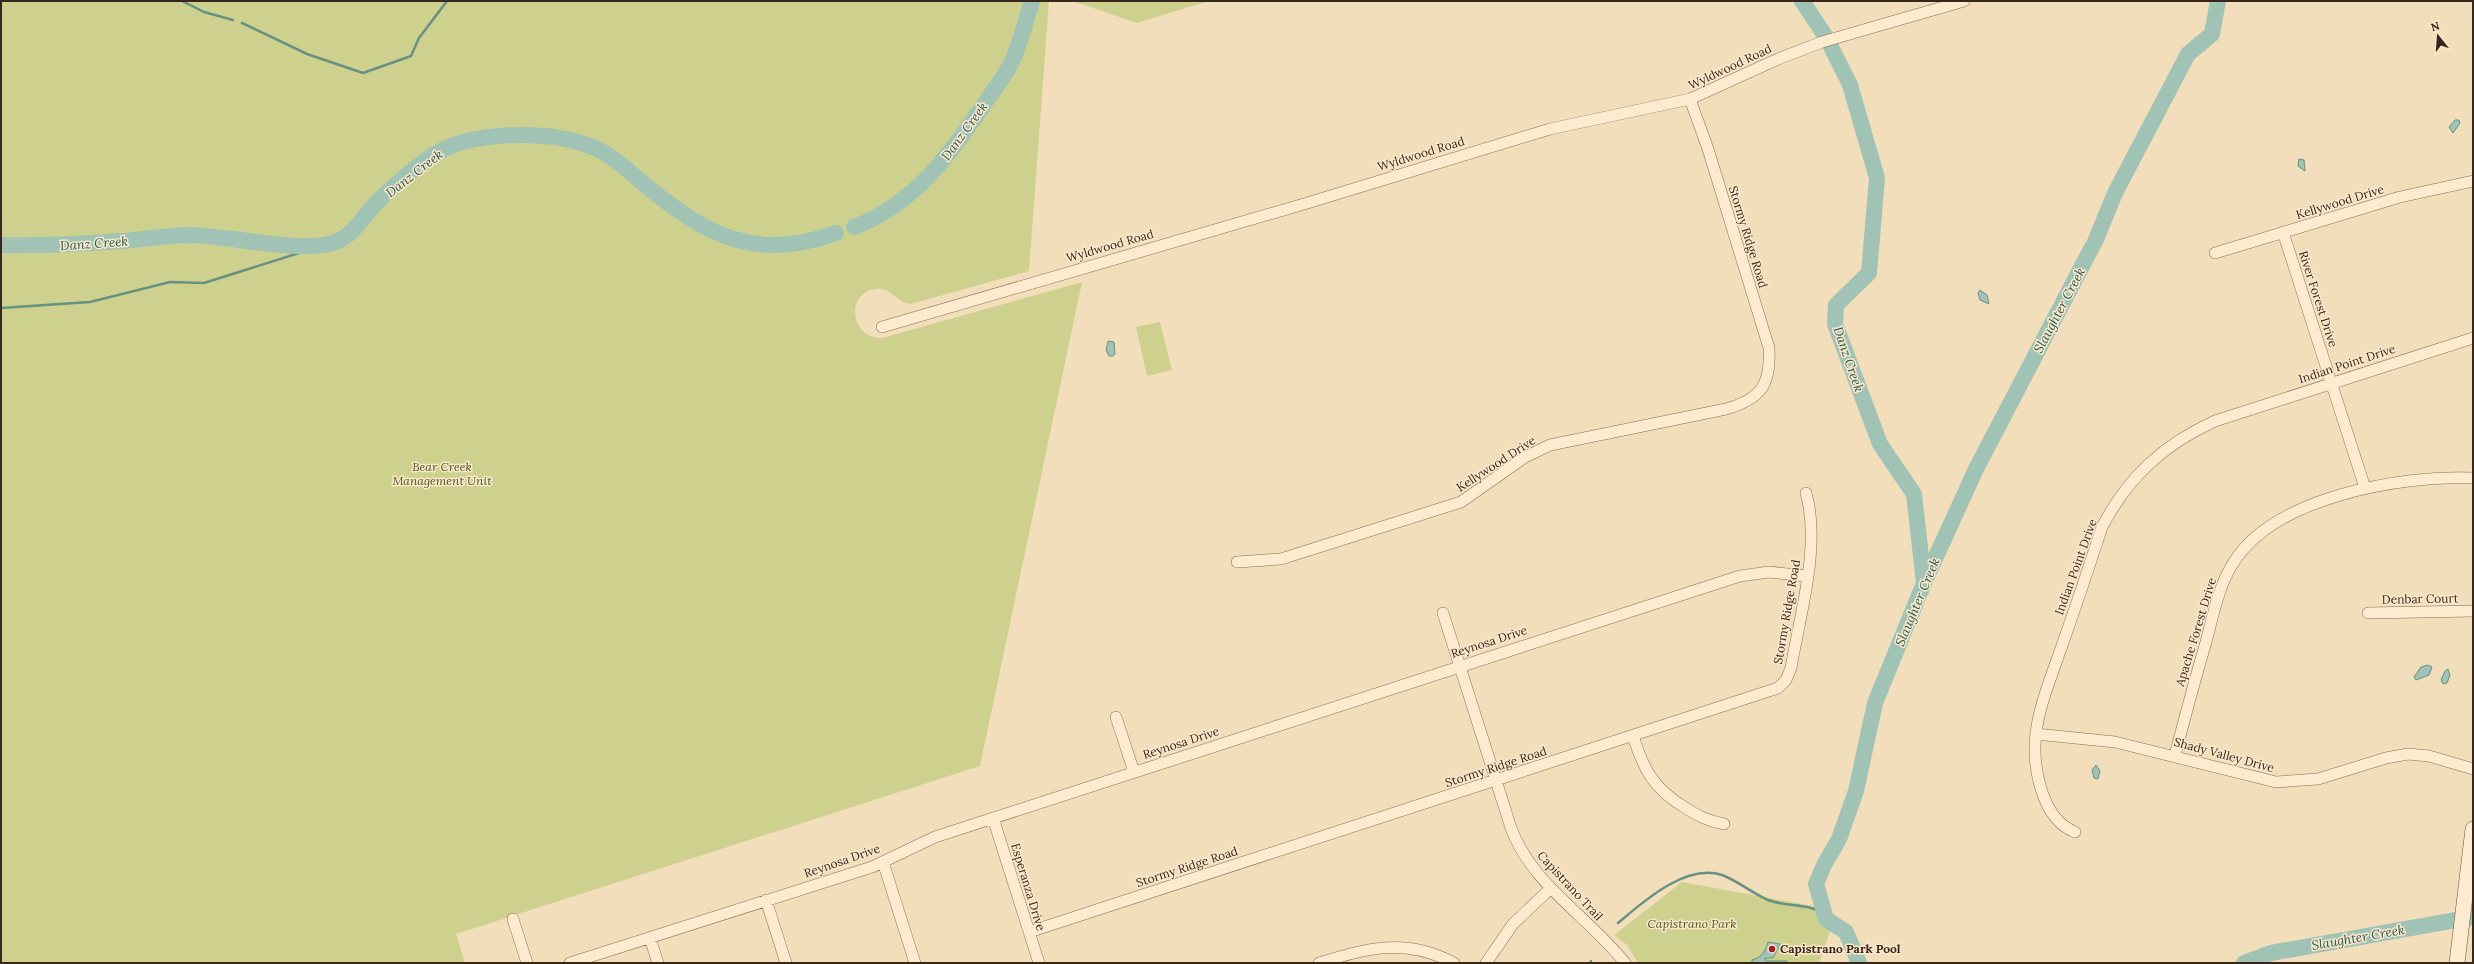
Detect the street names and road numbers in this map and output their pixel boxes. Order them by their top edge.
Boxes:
street label: Wyldwood Road [1686,41,1774,92]
street label: Wyldwood Road [1376,133,1466,174]
street label: Kellywood Drive [2294,181,2386,222]
street label: Stormy Ridge Road [1726,184,1771,290]
street label: Wyldwood Road [1065,226,1155,265]
street label: River Forest Drive [2296,249,2341,349]
street label: Indian Point Drive [2297,341,2398,386]
street label: Kellywood Drive [1453,432,1538,495]
street label: Indian Point Drive [2051,516,2100,617]
street label: Stormy Ridge Road [1770,558,1803,665]
street label: Apache Forest Drive [2172,575,2219,689]
street label: Denbar Court [2381,590,2459,607]
street label: Reynosa Drive [1449,622,1529,661]
street label: Reynosa Drive [1141,723,1221,762]
street label: Shady Valley Drive [2172,734,2276,775]
street label: Stormy Ridge Road [1443,743,1549,790]
street label: Reynosa Drive [802,840,882,881]
street label: Esperanza Drive [1008,841,1049,933]
street label: Stormy Ridge Road [1134,843,1240,890]
street label: Capistrano Trail [1534,848,1606,924]

